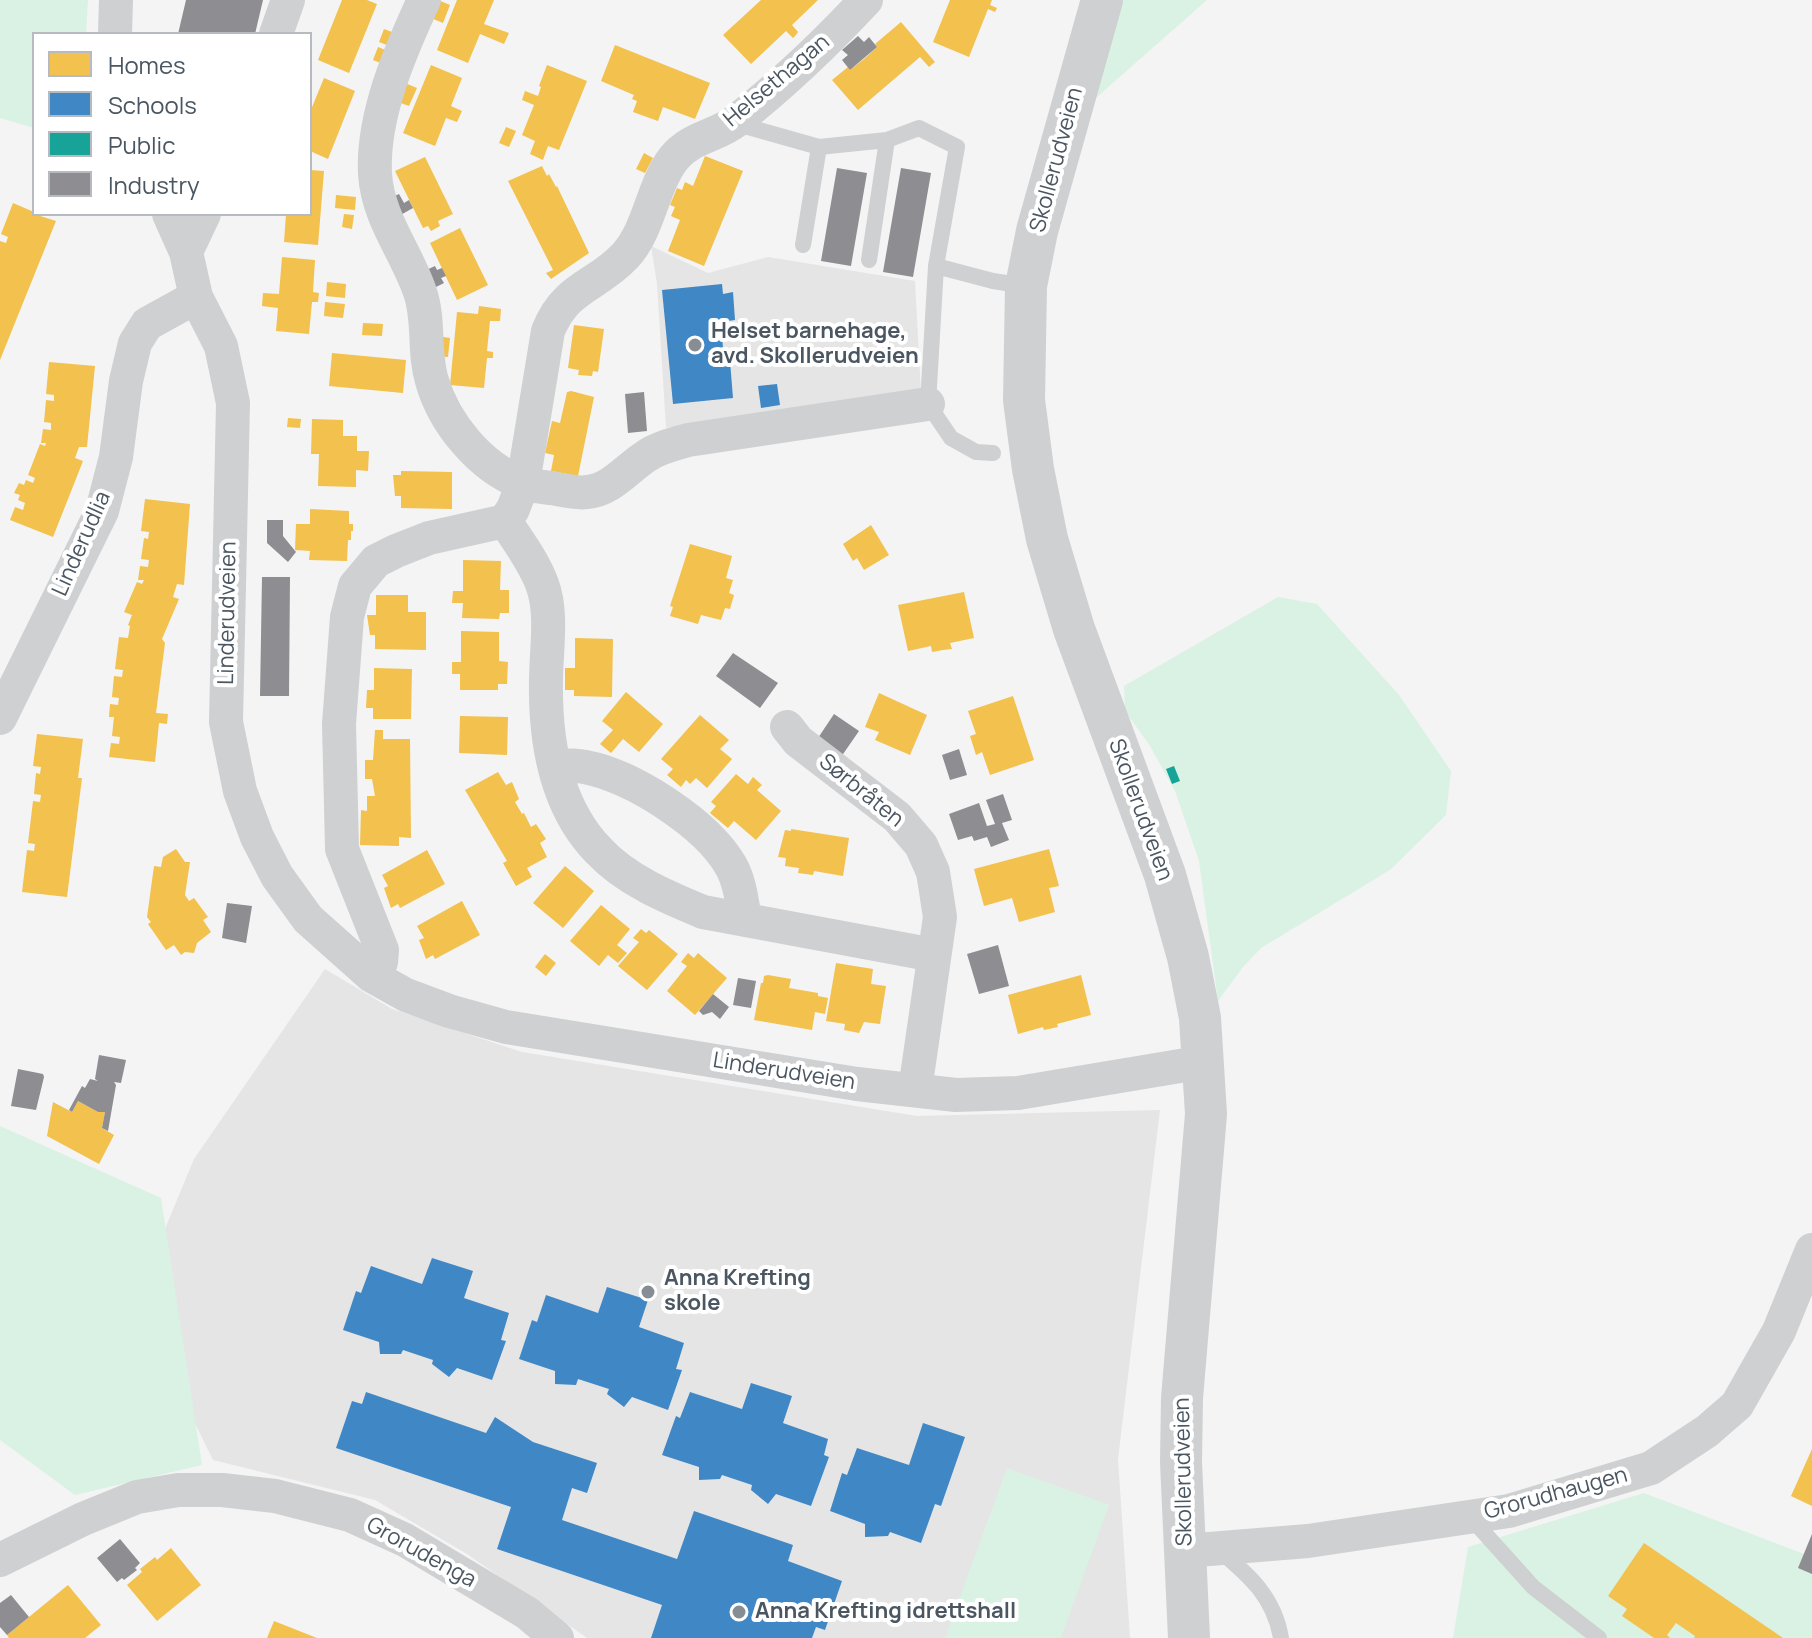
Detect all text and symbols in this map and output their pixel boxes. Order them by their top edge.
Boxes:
street label: Helsethagan [719,29,835,133]
legend [32,32,312,216]
text: Homes [108,48,186,81]
street label: Skollerudveien [1025,85,1089,235]
text: Schools [108,88,197,121]
text: Public [108,128,175,161]
text: Industry [108,168,200,201]
place label: Helset barnehage, avd. Skollerudveien [711,319,919,370]
marker: Helset barnehage, avd. Skollerudveien [686,336,704,354]
street label: Linderudlia [47,488,117,600]
street label: Linderudveien [214,541,242,685]
street label: Skollerudveien [1102,736,1178,884]
street label: Sørbråten [813,749,909,833]
street label: Linderudveien [711,1048,857,1096]
place label: Anna Krefting skole [664,1266,811,1318]
marker: Anna Krefting skole [639,1283,657,1301]
street label: Skollerudveien [1170,1397,1198,1547]
street label: Grorudhaugen [1481,1462,1631,1526]
street label: Grorudenga [362,1512,480,1594]
place label: Anna Krefting idrettshall [755,1599,1016,1625]
marker: Anna Krefting idrettshall [730,1603,748,1621]

